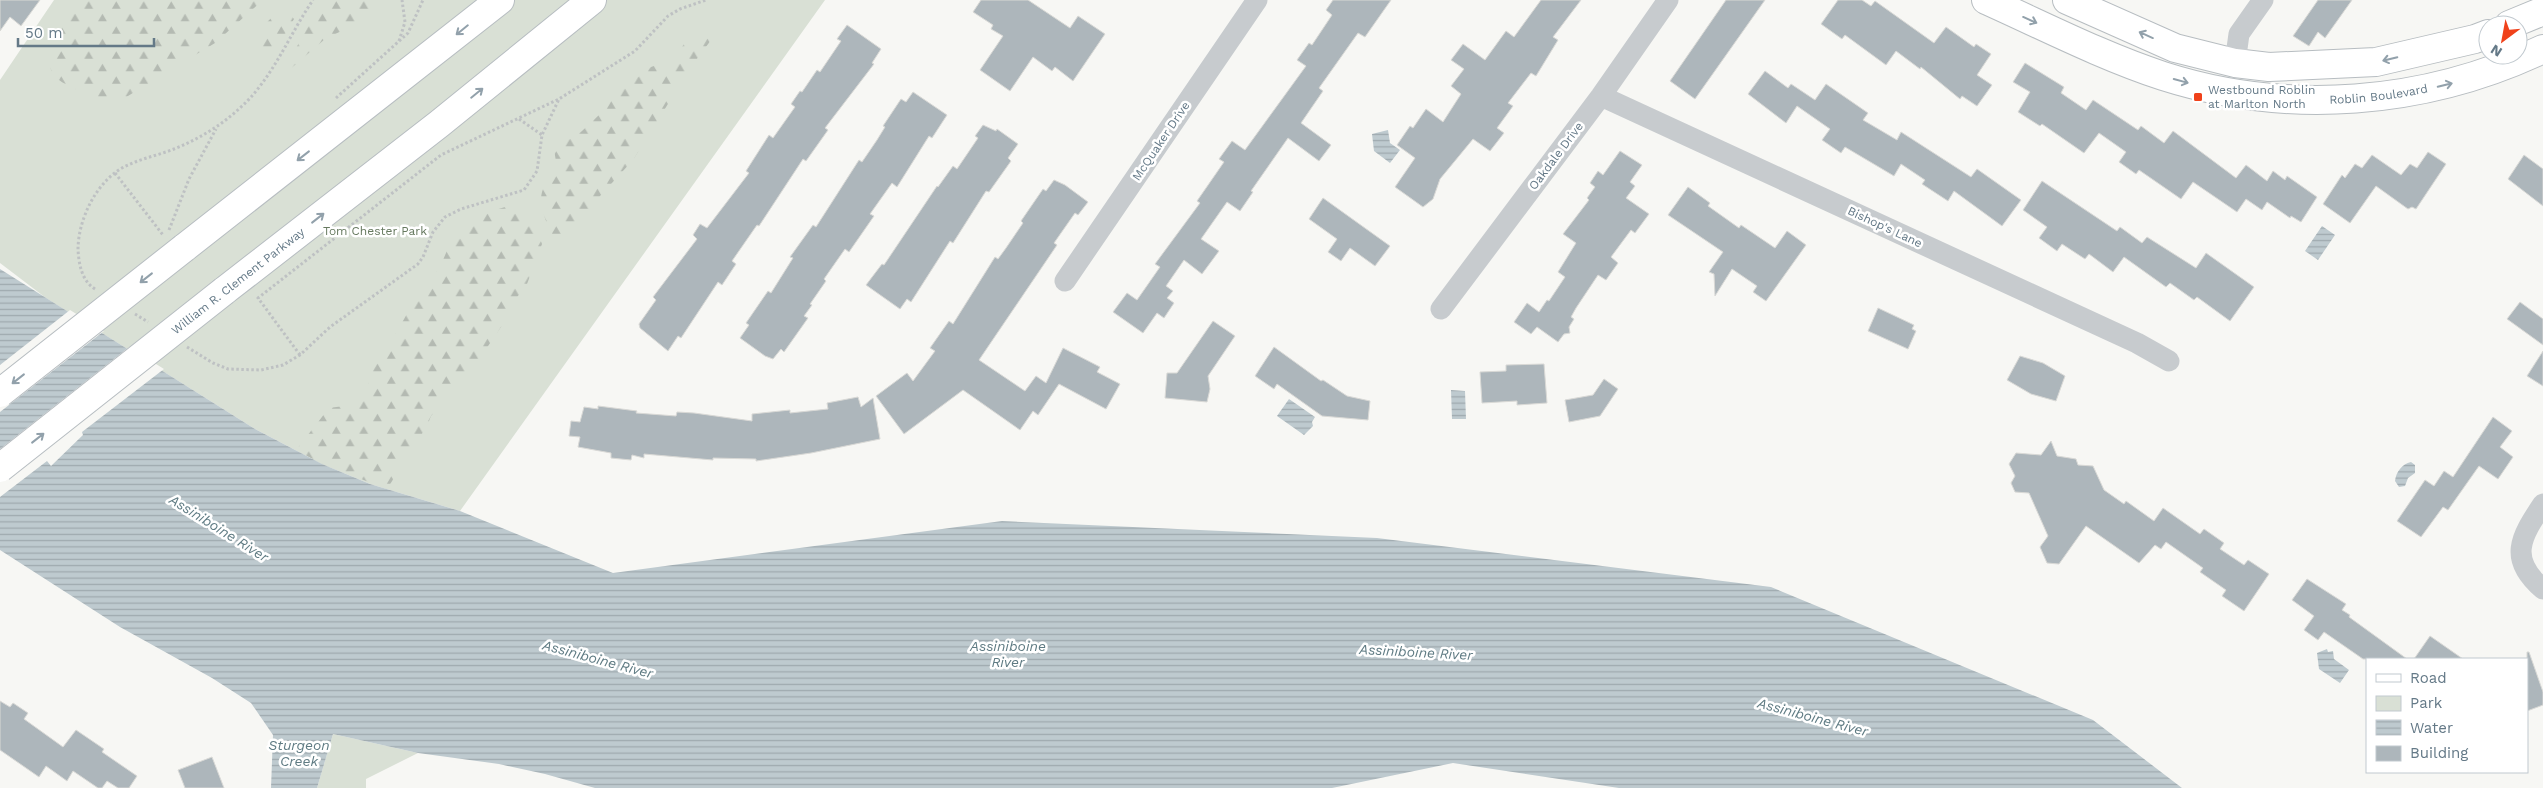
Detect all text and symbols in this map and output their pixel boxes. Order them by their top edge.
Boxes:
scale bar [18,15,154,47]
north arrow [2478,15,2528,65]
one-way arrow [2022,16,2037,25]
text: 50 m [25,24,62,42]
one-way arrow [456,25,469,36]
one-way arrow [2139,29,2154,39]
text: N [2487,41,2505,61]
one-way arrow [2383,55,2399,64]
one-way arrow [2172,76,2188,86]
one-way arrow [2437,80,2453,89]
street label: Roblin Boulevard [2329,81,2429,107]
place label: Westbound Roblin at Marlton North [2208,83,2315,111]
one-way arrow [470,88,483,99]
marker: Westbound Roblin at Marlton North [2192,91,2204,103]
street label: McQuaker Drive [1129,99,1193,183]
street label: Oakdale Drive [1526,119,1586,193]
one-way arrow [296,151,310,161]
street label: Bishop's Lane [1845,204,1925,250]
one-way arrow [311,213,324,224]
street label: William R. Clement Parkway [169,224,308,337]
park label: Tom Chester Park [323,224,427,238]
one-way arrow [140,273,153,284]
one-way arrow [12,373,25,384]
one-way arrow [31,432,44,443]
water label: Assiniboine River [166,491,272,565]
water label: Assiniboine River [540,636,655,682]
water label: Assiniboine River [969,638,1046,670]
water label: Assiniboine River [1358,641,1474,663]
legend [2366,658,2528,773]
text: Road [2410,669,2447,687]
water label: Assiniboine River [1755,694,1870,740]
text: Park [2410,694,2443,712]
text: Water [2410,719,2453,737]
water label: Sturgeon Creek [268,737,330,769]
text: Building [2410,744,2468,762]

